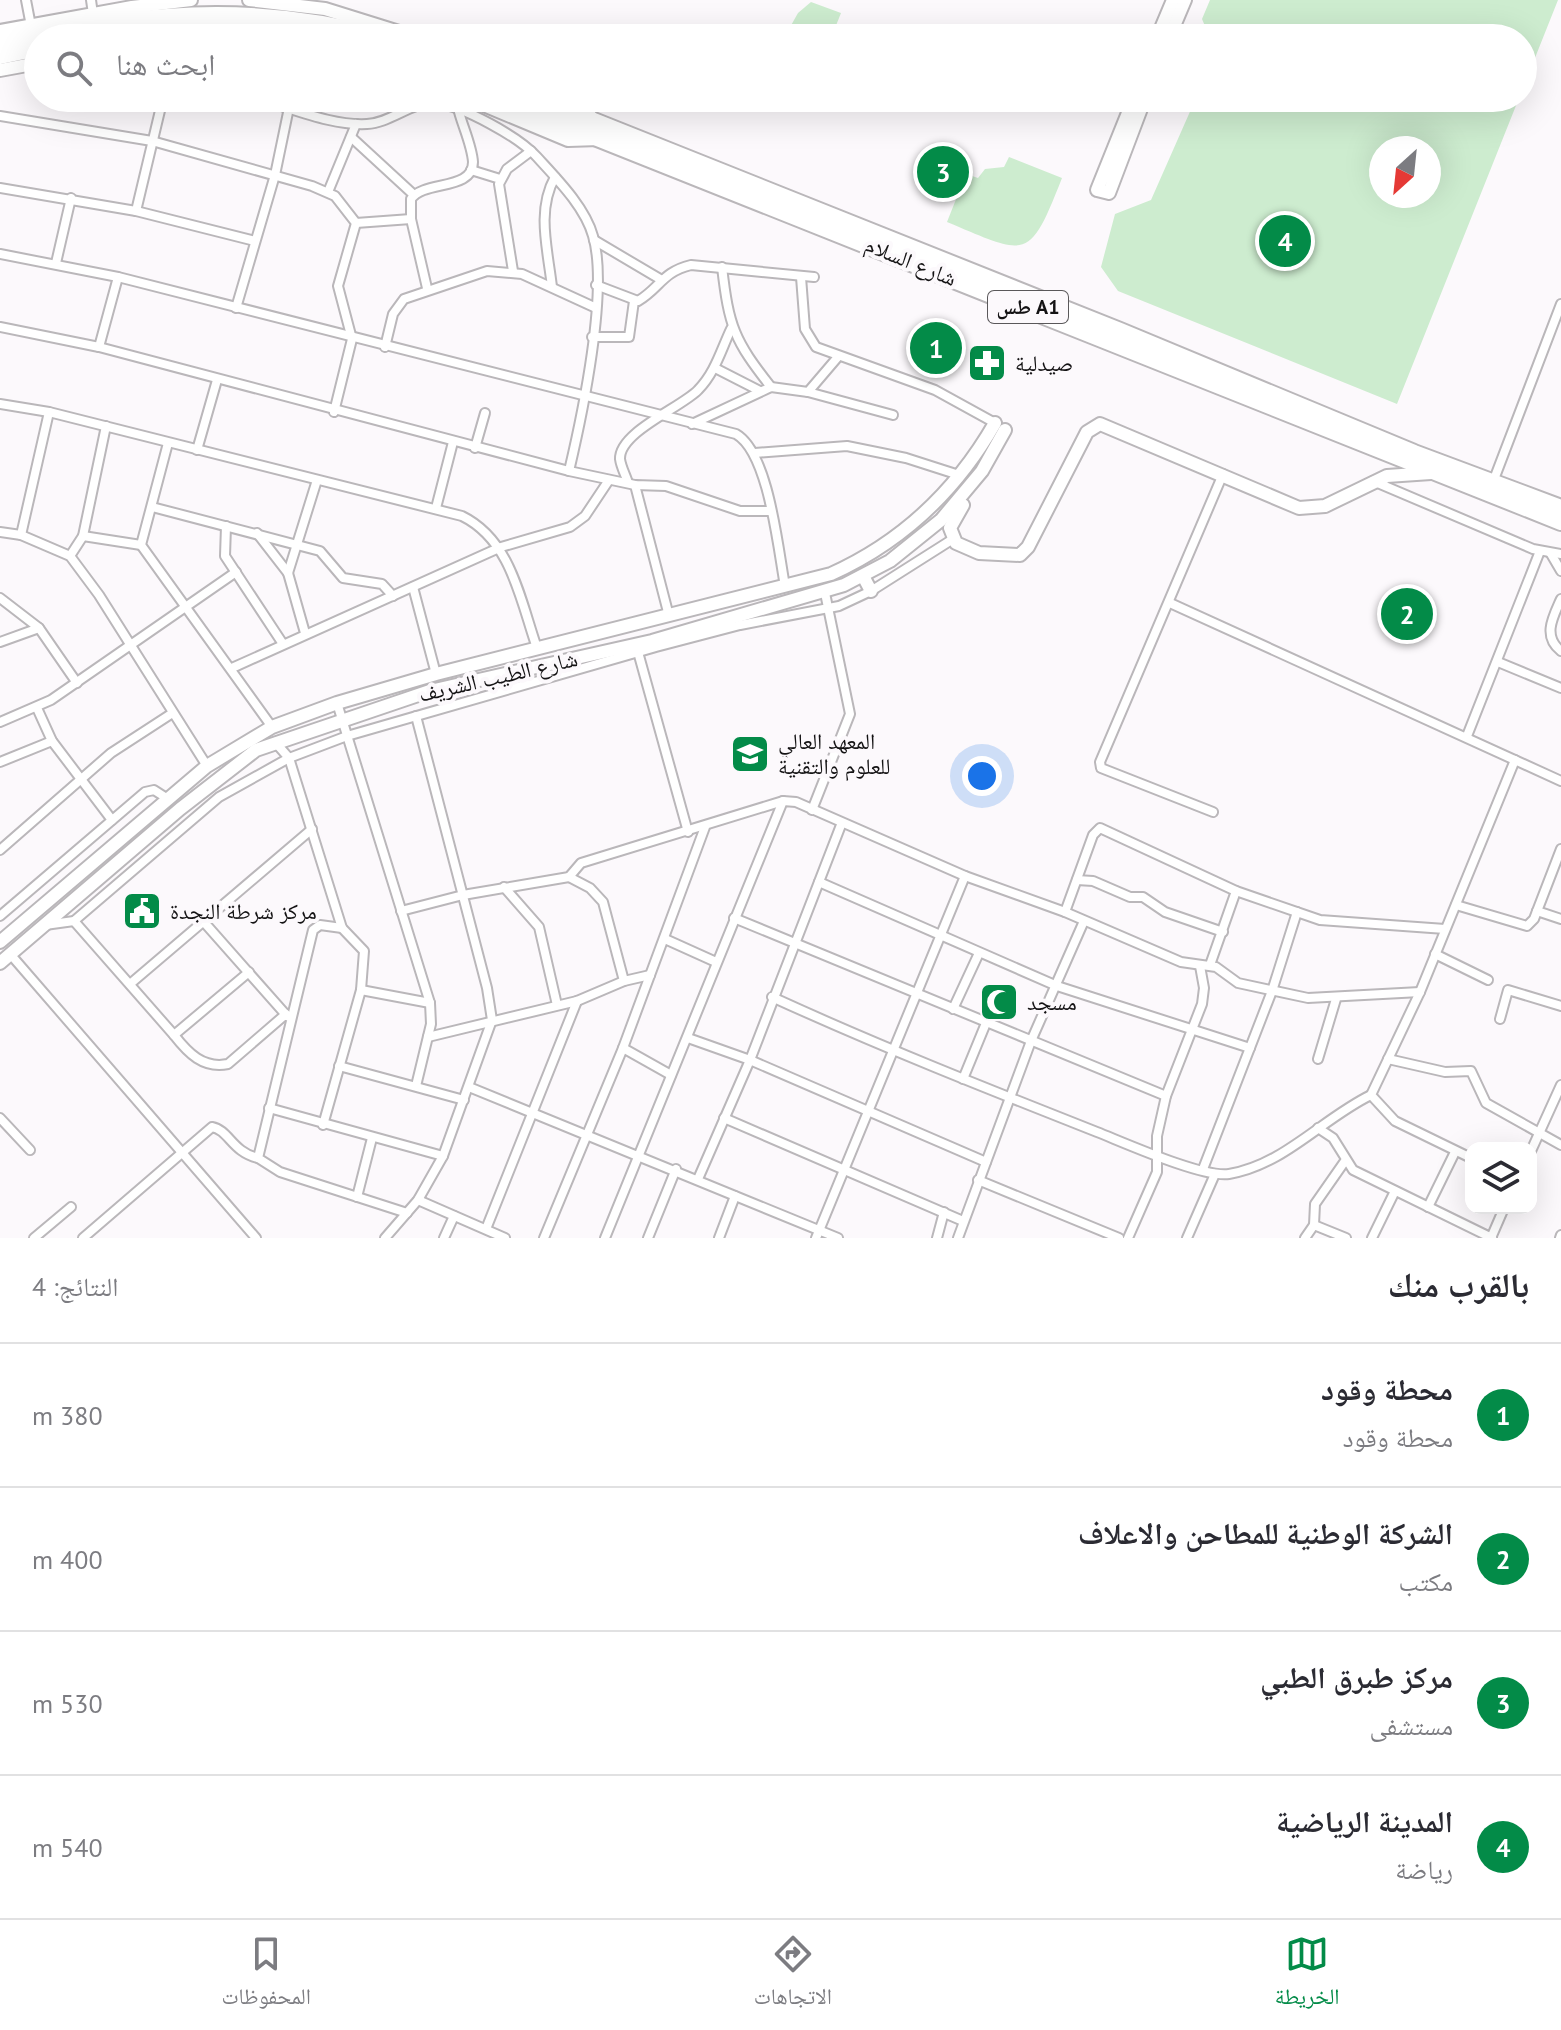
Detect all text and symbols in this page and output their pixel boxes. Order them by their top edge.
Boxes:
search box [24,24,1537,112]
text: ابحث هنا [116,44,215,83]
icon: search [52,46,96,90]
north arrow [1369,136,1441,208]
pin: 3 [917,142,969,202]
pin: 4 [1259,211,1311,271]
street label: شارع السلام [861,230,961,293]
road number: طس A1 [988,291,1068,323]
pin: 1 [910,318,962,378]
pharmacy icon: صيدلية [966,342,1008,384]
place label: صيدلية [1015,349,1073,377]
pin: 2 [1381,584,1433,644]
street label: شارع الطيب الشريف [416,644,580,708]
place label: المعهد العالي للعلوم والتقنية [778,727,890,781]
school or university icon: المعهد العالي للعلوم والتقنية [729,733,771,775]
your location [962,756,1002,796]
public building icon: مركز شرطة النجدة [121,890,163,932]
place label: مركز شرطة النجدة [170,897,317,925]
mosque icon: مسجد [978,981,1020,1023]
place label: مسجد [1027,988,1077,1016]
map controls [1465,1142,1537,1214]
button: layers [1465,1142,1537,1214]
text: بالقرب منك [1388,1262,1529,1306]
text: النتائج: 4 [32,1270,119,1303]
text: محطة وقود [1321,1369,1453,1408]
text: 380 m [32,1399,103,1432]
text: 1 [1496,1399,1510,1432]
text: محطة وقود [1343,1421,1453,1454]
text: الشركة الوطنية للمطاحن والاعلاف [1078,1513,1453,1552]
text: 400 m [32,1543,103,1576]
text: 2 [1496,1543,1510,1576]
text: مكتب [1399,1565,1453,1598]
text: مركز طبرق الطبي [1260,1657,1453,1696]
text: 530 m [32,1687,103,1720]
text: 3 [1496,1687,1510,1720]
text: مستشفى [1369,1709,1453,1742]
text: المدينة الرياضية [1276,1801,1453,1840]
text: 540 m [32,1831,103,1864]
text: 4 [1496,1831,1510,1864]
text: رياضة [1395,1853,1453,1886]
tab: المحفوظات [221,1932,311,2018]
tab: الاتجاهات [754,1932,832,2018]
tab: الخريطة [1275,1932,1340,2018]

